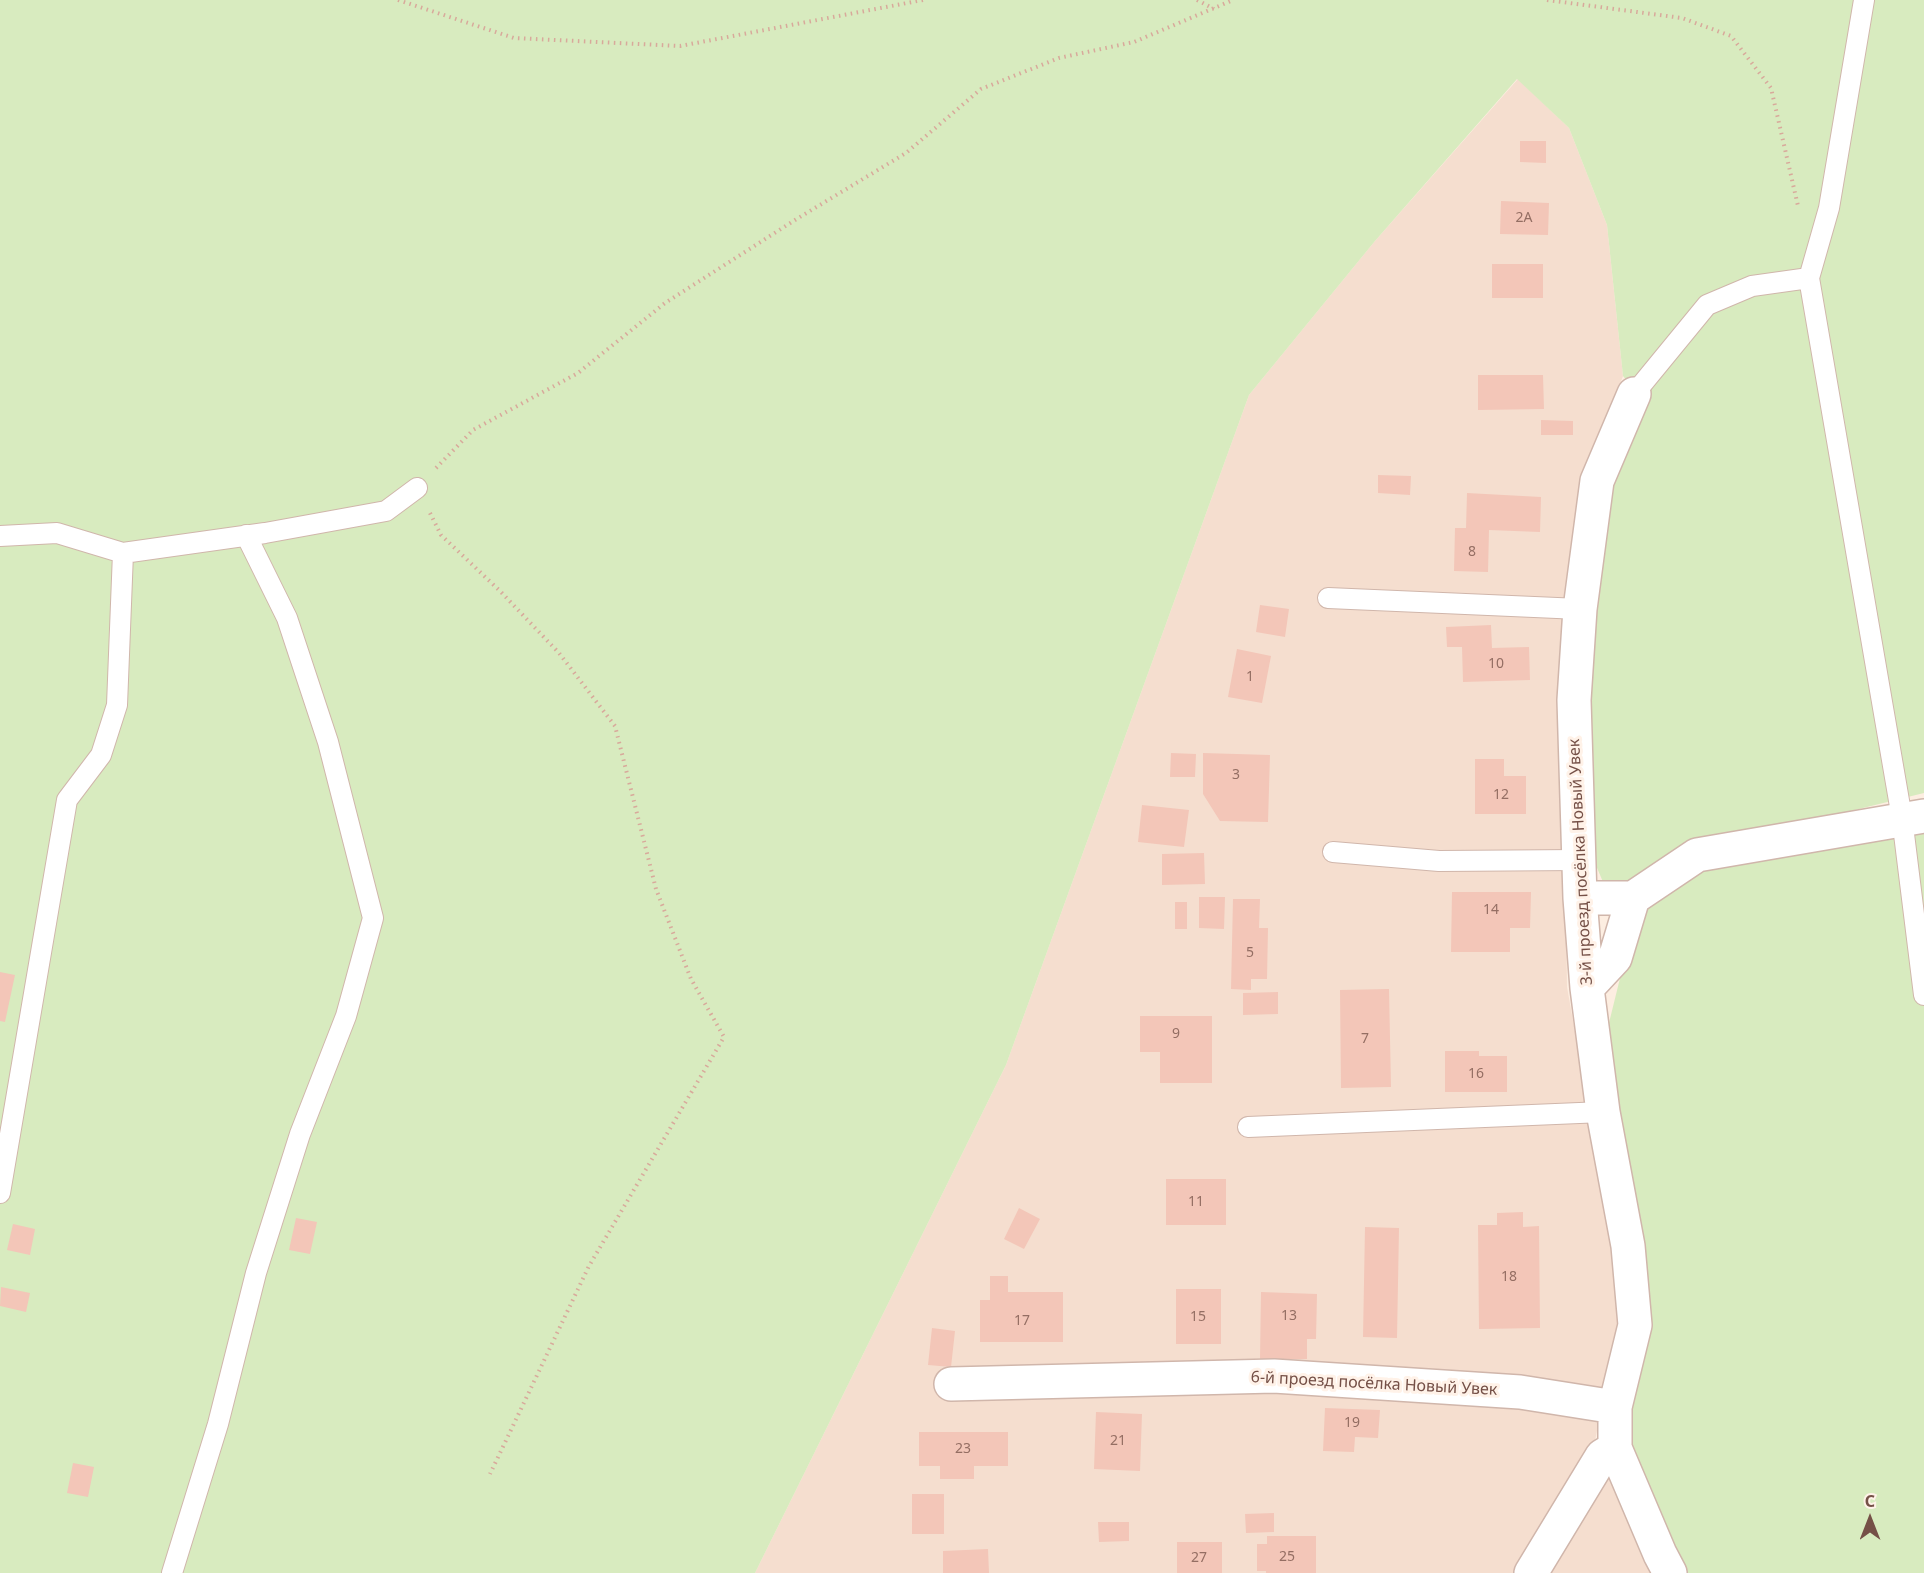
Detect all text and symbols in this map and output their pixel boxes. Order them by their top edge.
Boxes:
house number: 2А [1516,210,1532,226]
house number: 8 [1468,544,1476,560]
house number: 10 [1488,656,1504,672]
house number: 1 [1246,669,1254,685]
street label: 3-й проезд посёлка Новый Увек [1565,738,1597,986]
house number: 3 [1232,767,1240,783]
house number: 12 [1493,787,1509,803]
house number: 14 [1483,902,1499,918]
house number: 5 [1246,945,1254,961]
house number: 9 [1172,1026,1180,1042]
house number: 7 [1361,1031,1369,1047]
house number: 16 [1468,1066,1484,1082]
house number: 11 [1188,1194,1204,1210]
house number: 18 [1501,1269,1517,1285]
house number: 13 [1281,1308,1297,1324]
house number: 15 [1190,1309,1206,1325]
house number: 17 [1014,1313,1030,1329]
street label: 6-й проезд посёлка Новый Увек [1250,1368,1498,1400]
house number: 19 [1344,1415,1360,1431]
house number: 21 [1110,1433,1126,1449]
house number: 23 [955,1441,971,1457]
north arrow [1840,1489,1900,1549]
text: С [1865,1490,1875,1512]
house number: 25 [1279,1549,1295,1565]
house number: 27 [1191,1550,1207,1566]

